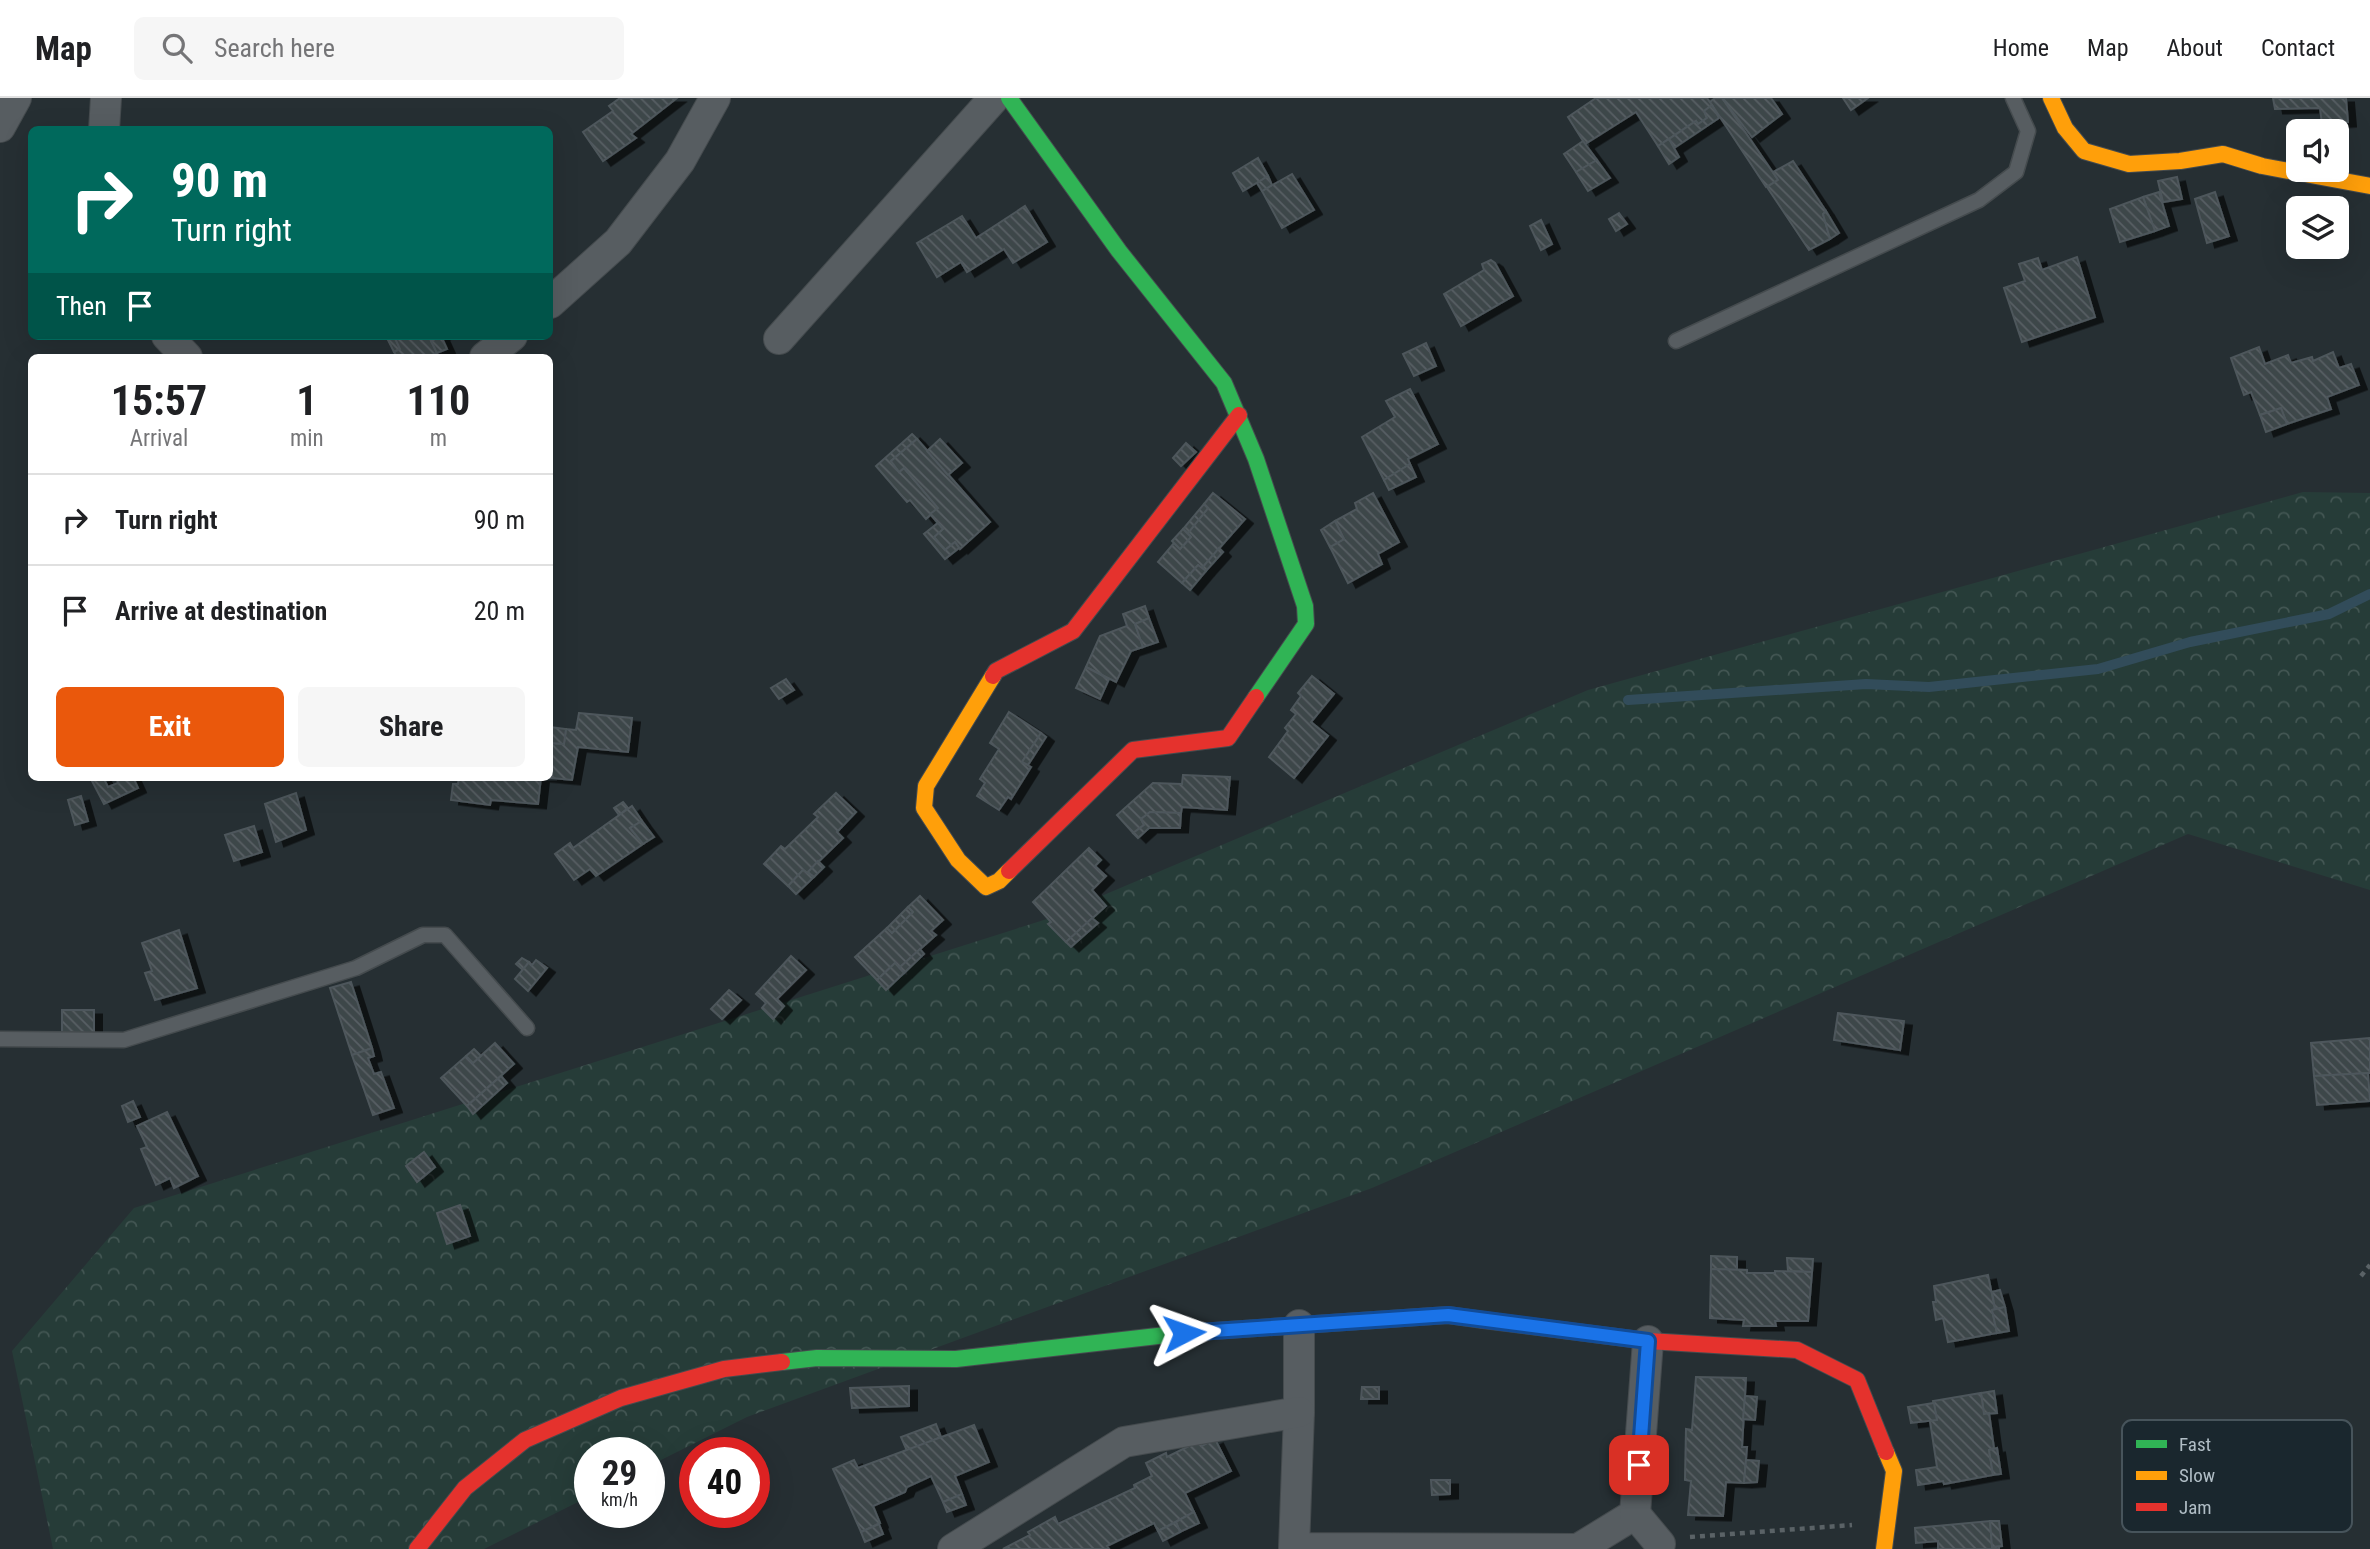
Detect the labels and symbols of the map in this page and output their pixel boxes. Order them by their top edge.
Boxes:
position arrow [1147,1296,1221,1370]
legend [2122,1420,2352,1532]
text: Fast [2179,1433,2211,1456]
pin [1609,1435,1669,1495]
speed limit sign: 40 [679,1437,770,1528]
text: Slow [2179,1464,2215,1487]
text: Jam [2179,1496,2212,1519]

